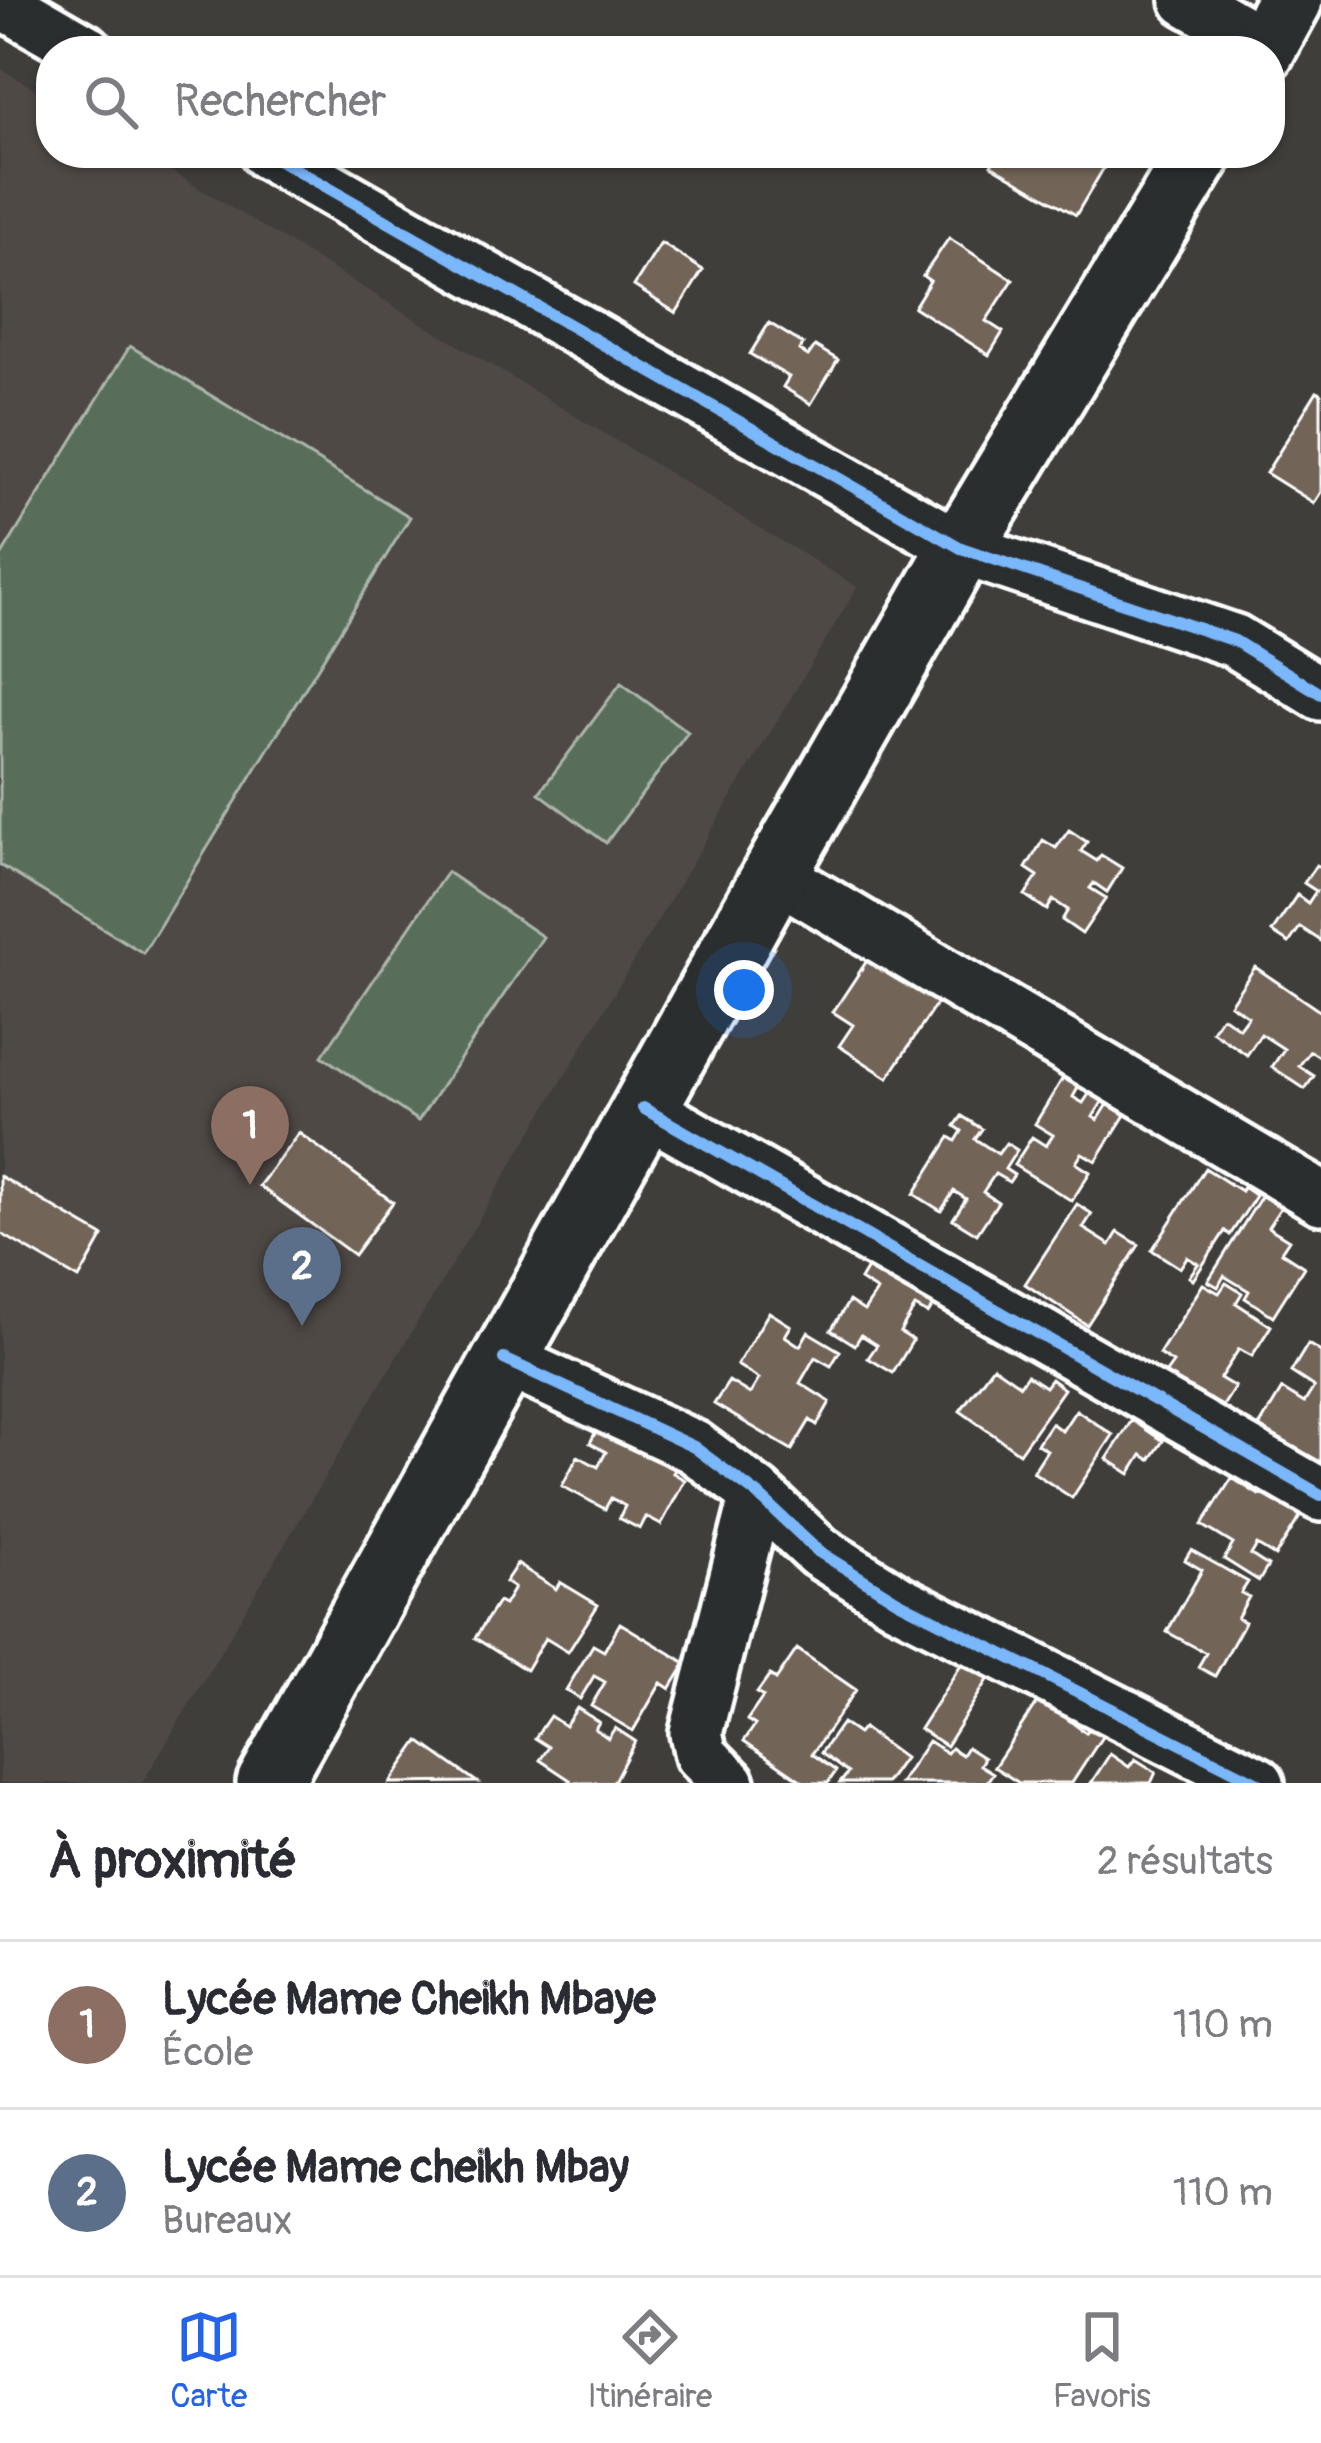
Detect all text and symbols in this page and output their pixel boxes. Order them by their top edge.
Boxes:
search box [36,36,1285,168]
icon: search [78,69,144,135]
text: Rechercher [174,74,387,130]
your location [714,960,774,1020]
pin: 1 [211,1086,289,1185]
pin: 2 [263,1227,341,1326]
text: À proximité [48,1829,297,1893]
text: 2 résultats [1097,1837,1273,1886]
text: Lycée Mame Cheikh Mbaye [162,1972,656,2028]
text: 1 [79,2000,95,2049]
text: 110 m [1173,2000,1273,2049]
text: École [162,2028,253,2077]
text: Lycée Mame cheikh Mbay [162,2140,629,2196]
text: 2 [76,2168,98,2217]
text: 110 m [1173,2168,1273,2217]
text: Bureaux [162,2196,293,2245]
tab: Carte [170,2304,247,2417]
tab: Itinéraire [588,2304,712,2417]
tab: Favoris [1053,2304,1151,2417]

